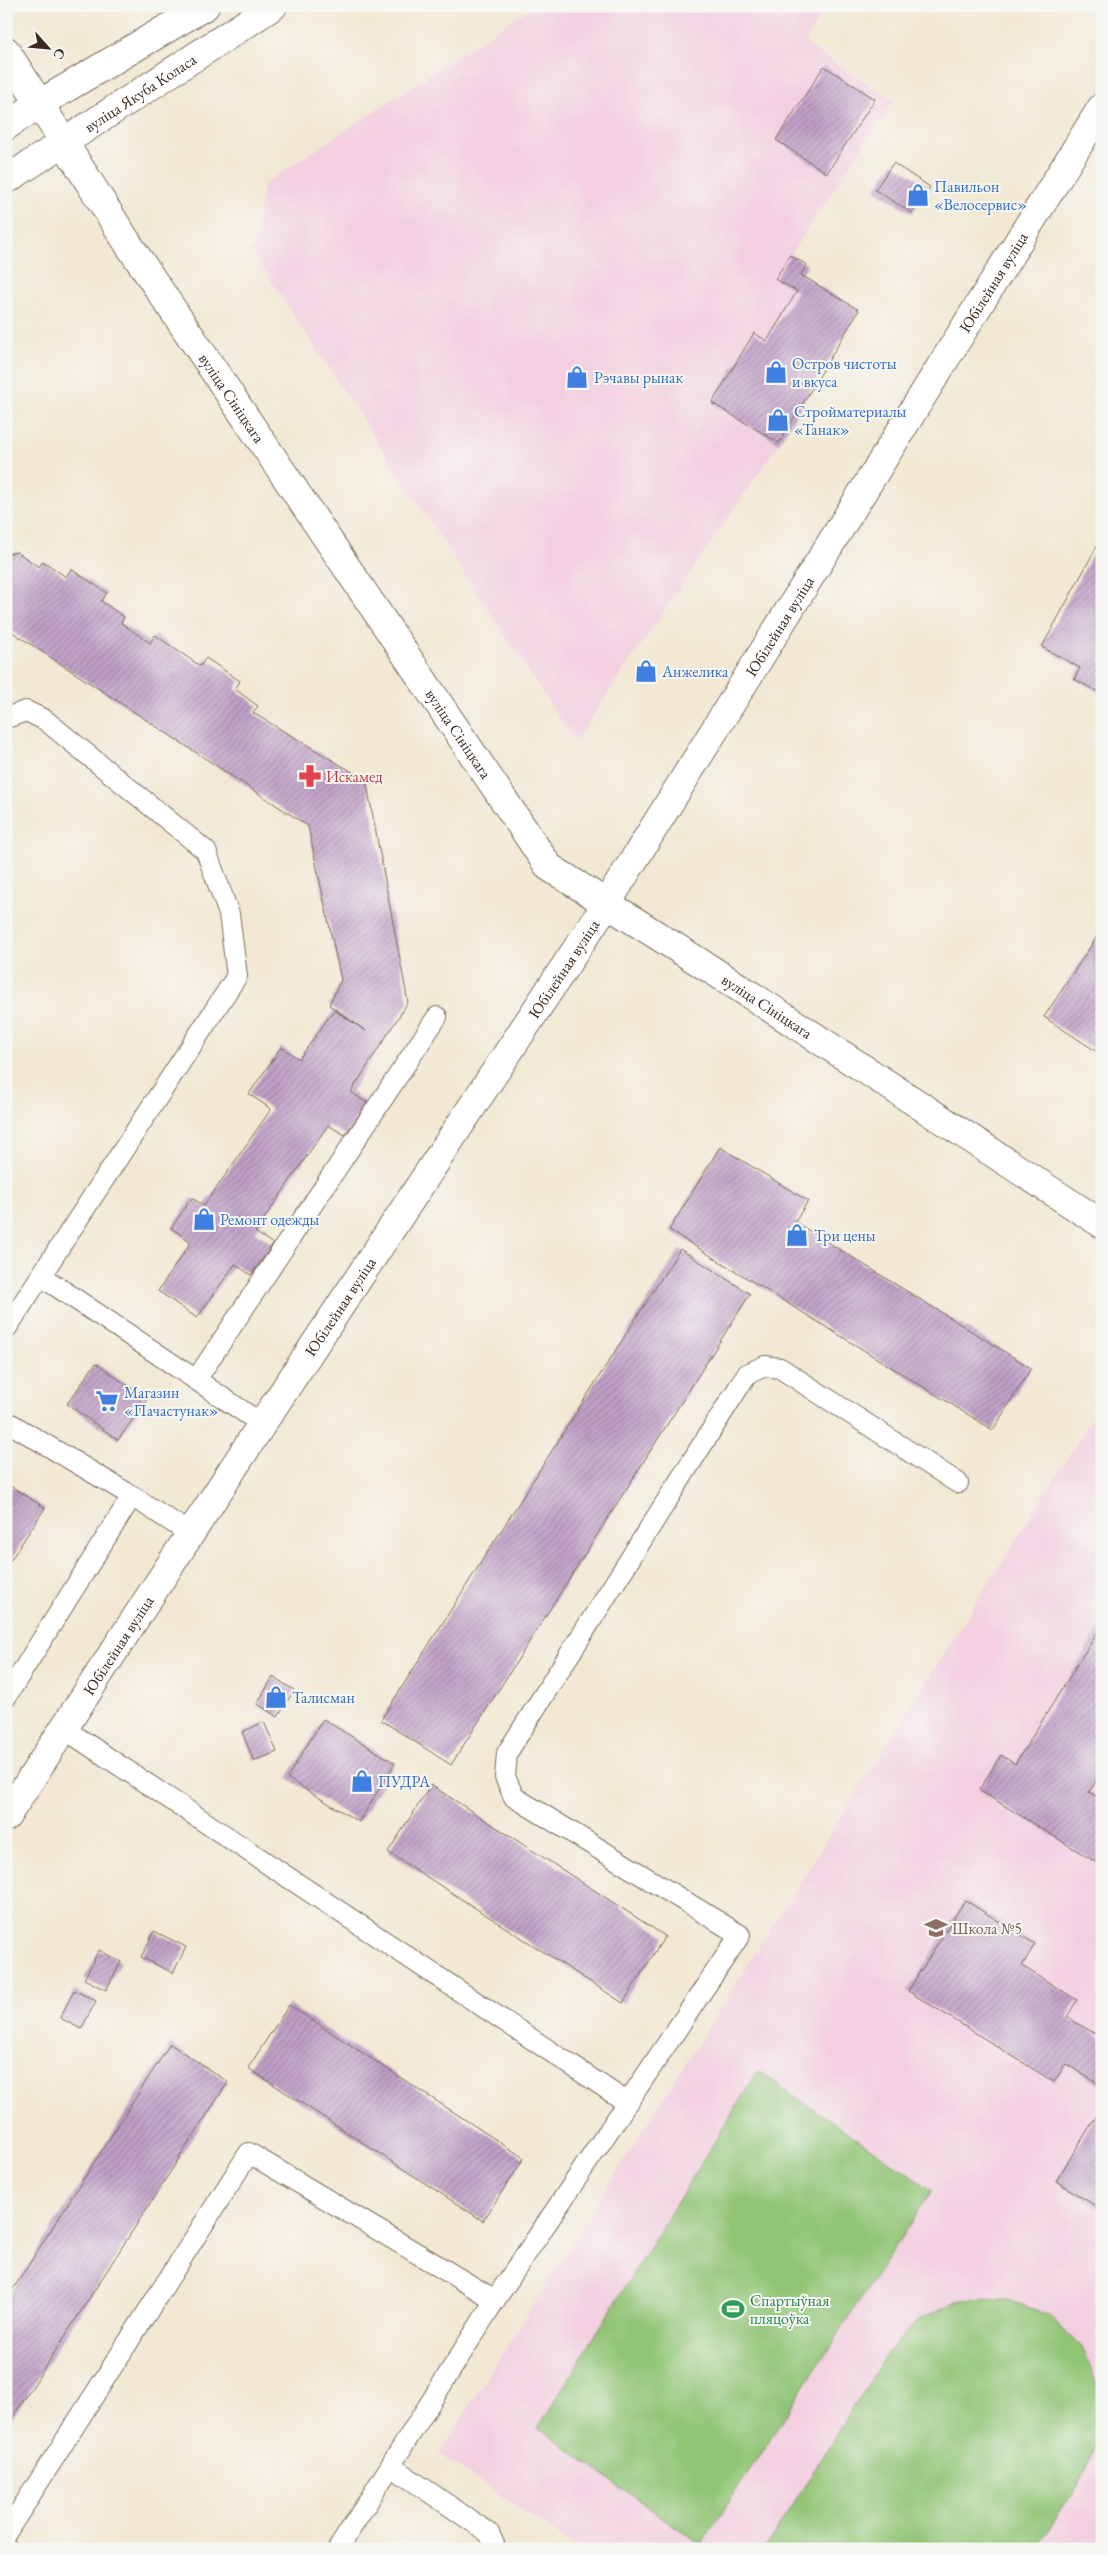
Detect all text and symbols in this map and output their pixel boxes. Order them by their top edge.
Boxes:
north arrow [22,22,72,72]
text: С [49,45,70,62]
street label: вуліца Якуба Коласа [80,49,201,137]
place label: Павильон «Велосервис» [934,176,1027,215]
shop icon: Павильон «Велосервис» [905,182,931,208]
street label: Юбілейная вуліца [954,228,1033,337]
street label: вуліца Сініцкага [194,349,270,448]
place label: Остров чистоты и вкуса [792,353,897,392]
shop icon: Остров чистоты и вкуса [763,359,789,385]
shop icon: Рэчавы рынак [564,364,590,390]
place label: Рэчавы рынак [594,367,683,388]
place label: Стройматериалы «Танак» [794,401,907,440]
shop icon: Стройматериалы «Танак» [765,407,791,433]
street label: Юбілейная вуліца [740,572,819,681]
shop icon: Анжелика [633,658,659,684]
place label: Анжелика [661,661,729,682]
street label: вуліца Сініцкага [420,685,497,783]
pharmacy icon: Искамед [297,763,323,789]
place label: Искамед [326,766,383,787]
street label: Юбілейная вуліца [523,915,605,1023]
street label: вуліца Сініцкага [718,969,817,1044]
shop icon: Ремонт одежды [191,1206,217,1232]
place label: Ремонт одежды [220,1209,320,1230]
shop icon: Три цены [784,1222,810,1248]
place label: Три цены [814,1225,876,1246]
street label: Юбілейная вуліца [300,1253,381,1360]
place label: Магазин «Пачастунак» [124,1382,218,1421]
supermarket icon: Магазин «Пачастунак» [94,1388,120,1414]
street label: Юбілейная вуліца [78,1591,159,1699]
shop icon: Талисман [263,1684,289,1710]
place label: Талисман [292,1687,355,1708]
shop icon: ПУДРА [349,1768,375,1794]
place label: ПУДРА [378,1771,431,1792]
school or university icon: Школа №5 [923,1915,949,1941]
place label: Школа №5 [952,1918,1022,1939]
place label: Спартыўная пляцоўка [750,2290,829,2329]
sports icon: Спартыўная пляцоўка [720,2296,746,2322]

